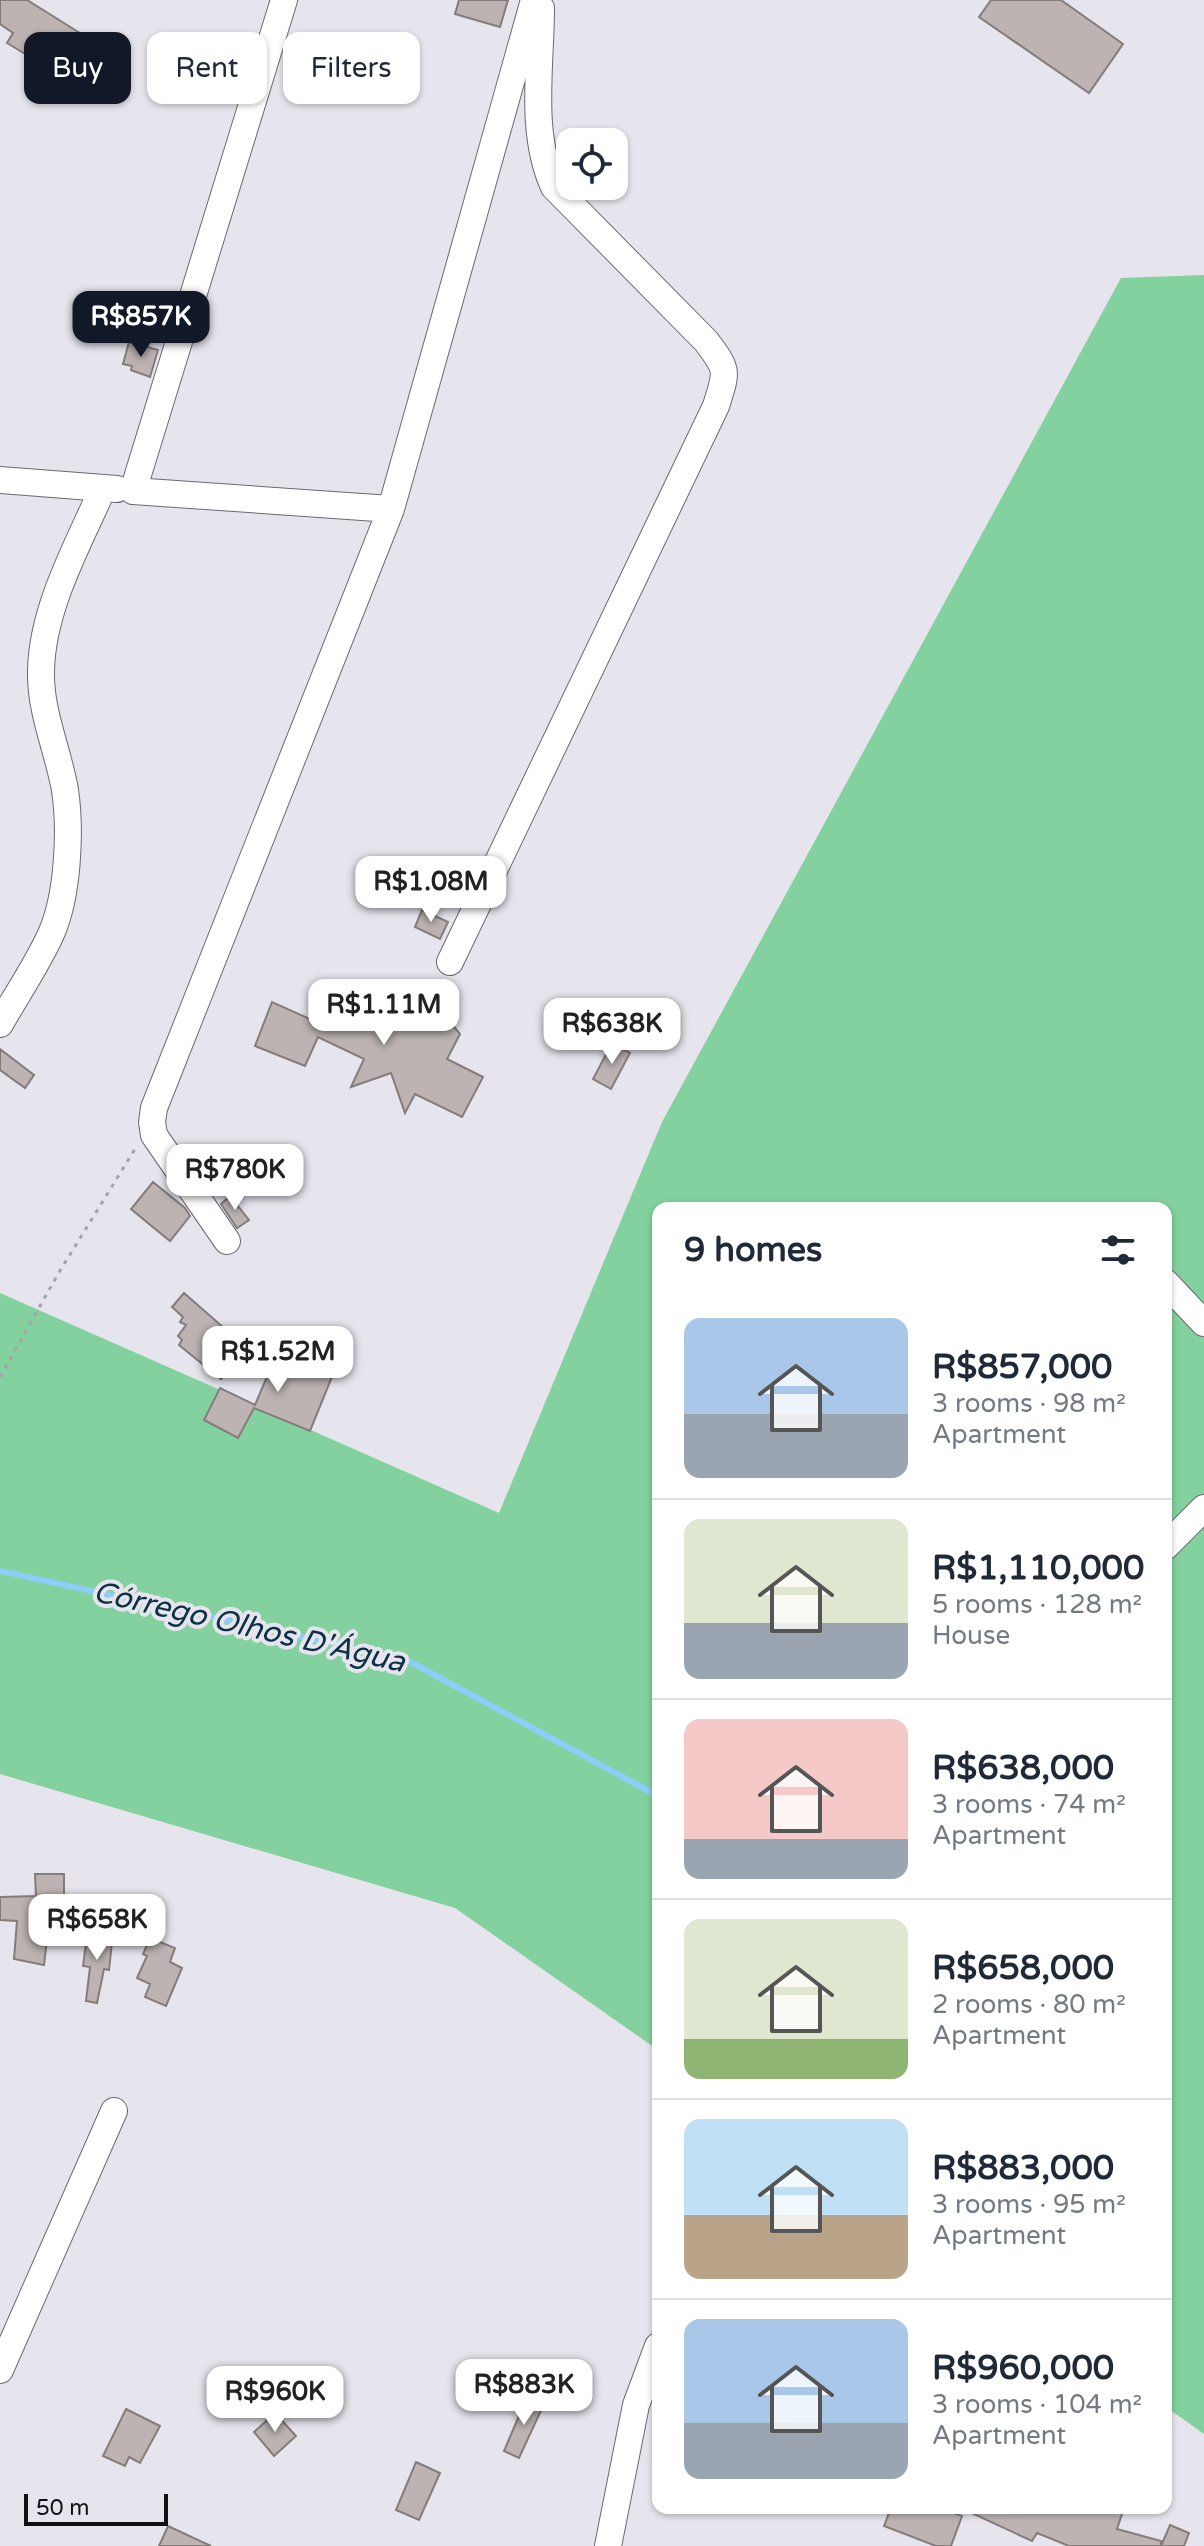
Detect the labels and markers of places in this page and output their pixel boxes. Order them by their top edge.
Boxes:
pin: R$857K [76,291,206,359]
pin: R$1.08M [357,856,505,924]
pin: R$1.11M [310,979,458,1047]
pin: R$638K [547,998,677,1066]
pin: R$780K [170,1144,300,1212]
pin: R$1.52M [204,1326,352,1394]
pin: R$658K [32,1894,162,1962]
pin: R$883K [459,2359,589,2427]
pin: R$960K [210,2366,340,2434]

